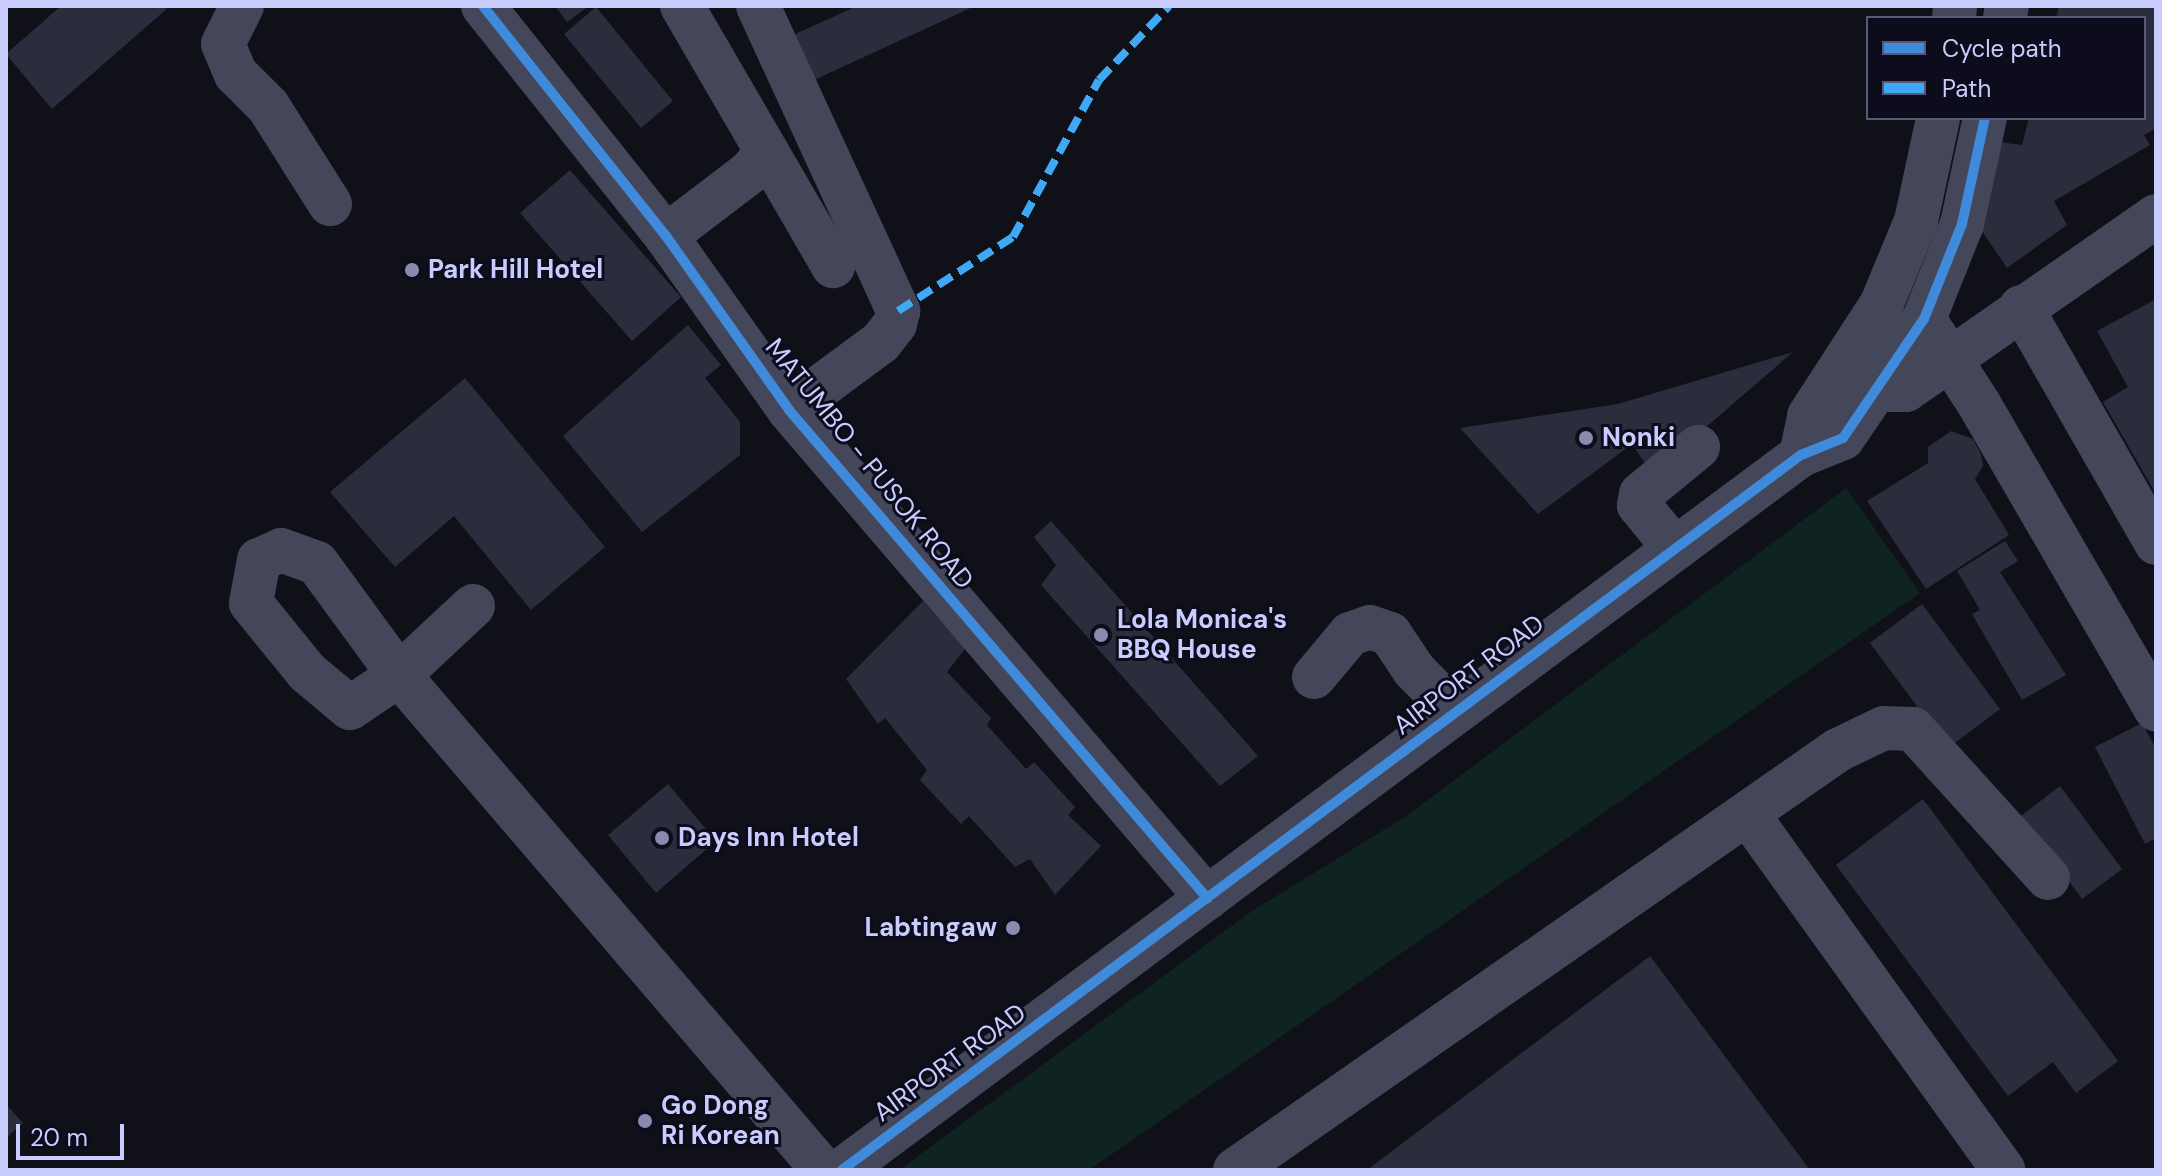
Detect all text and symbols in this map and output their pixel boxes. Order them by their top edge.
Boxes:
legend [1866,16,2146,120]
text: Cycle path [1942,33,2061,64]
text: Path [1942,73,1991,104]
place label: Park Hill Hotel [428,254,603,286]
marker: Park Hill Hotel [403,261,421,279]
street label: MATUMBO - PUSOK ROAD [758,333,980,595]
place label: Nonki [1602,422,1675,454]
marker: Nonki [1577,429,1595,447]
place label: Lola Monica's BBQ House [1117,604,1287,666]
street label: AIRPORT ROAD [1388,608,1550,742]
marker: Lola Monica's BBQ House [1092,626,1110,644]
place label: Days Inn Hotel [678,822,859,854]
marker: Days Inn Hotel [653,829,671,847]
place label: Labtingaw [864,912,997,944]
marker: Labtingaw [1004,919,1022,937]
street label: AIRPORT ROAD [868,997,1032,1129]
place label: Go Dong Ri Korean [661,1090,780,1152]
scale bar [20,1108,128,1158]
marker: Go Dong Ri Korean [636,1112,654,1130]
text: 20 m [30,1122,88,1153]

